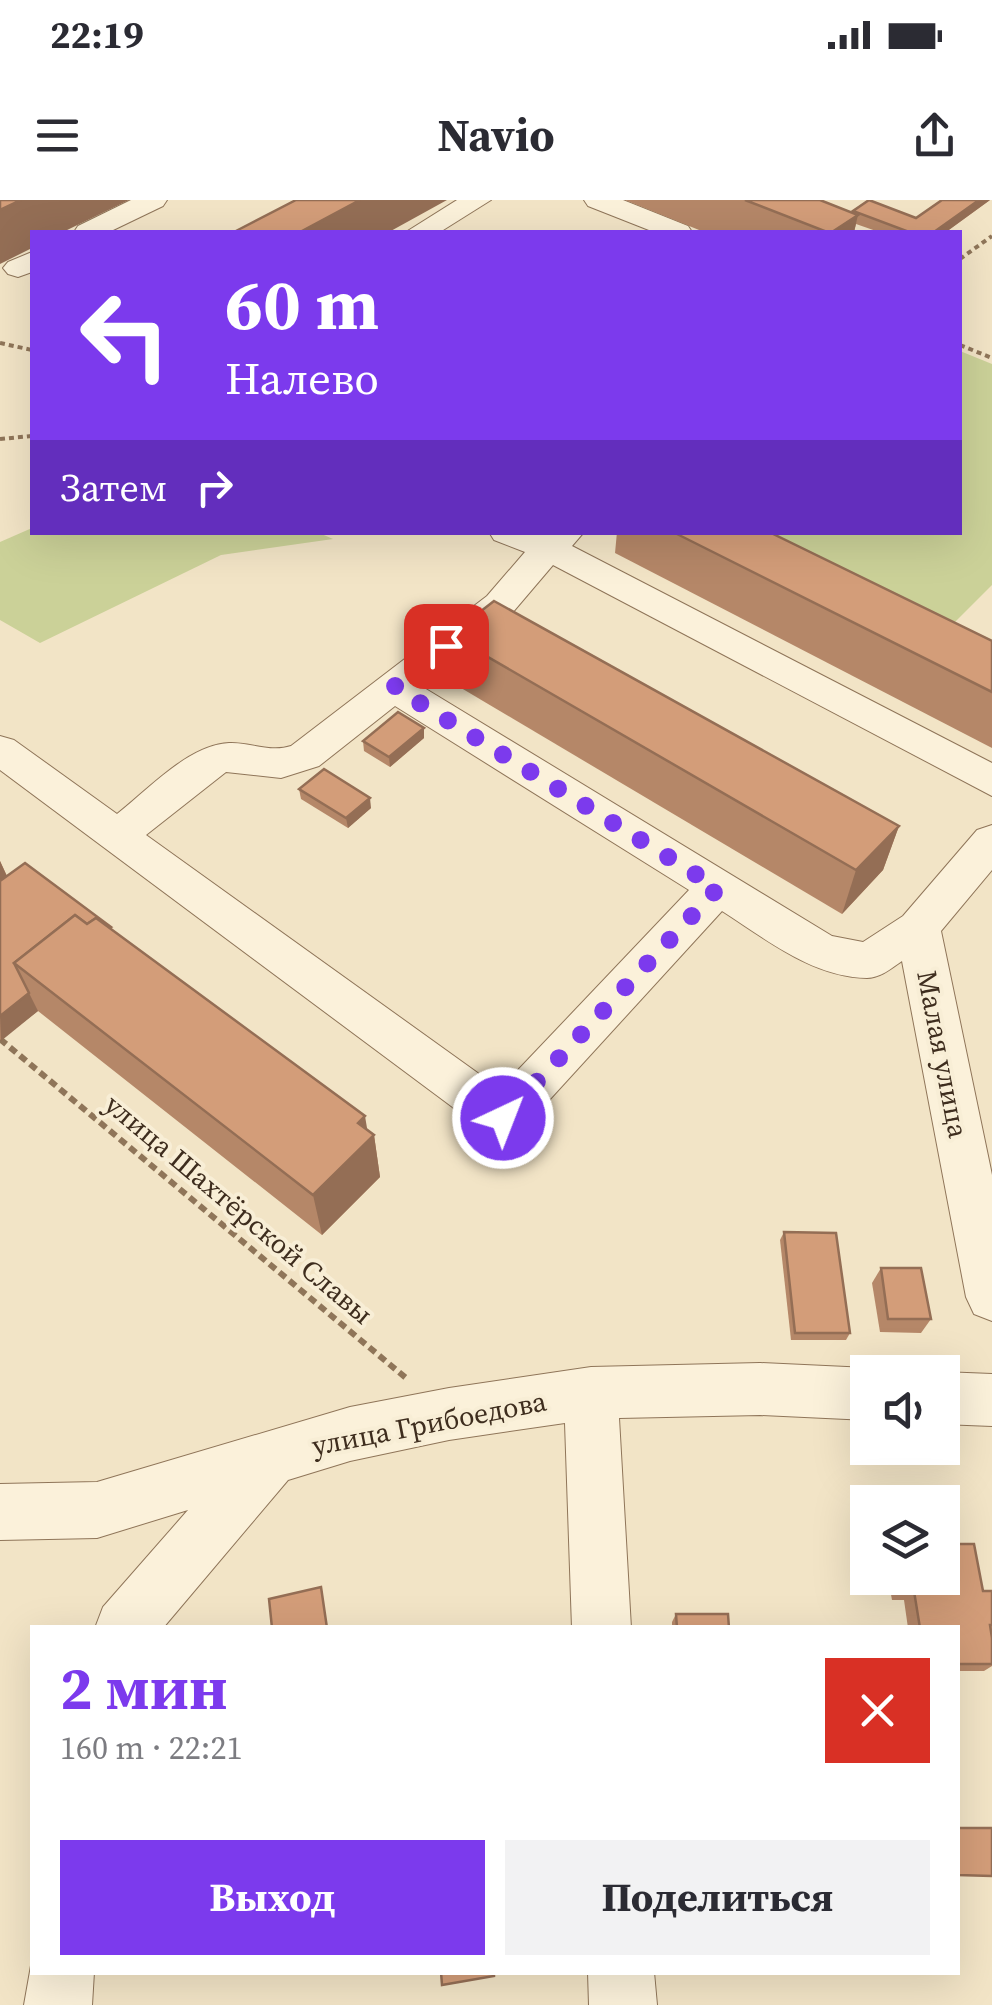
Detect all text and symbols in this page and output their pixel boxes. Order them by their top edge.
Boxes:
text: 22:19 [50,9,144,61]
text: Navio [437,104,555,166]
icon: menu [30,108,85,163]
icon: share [907,108,962,163]
text: 60 m [225,256,379,352]
icon: left [60,270,190,400]
text: Налево [225,347,379,409]
icon: right [187,460,242,515]
text: Затем [60,462,167,514]
pin [404,604,489,689]
icon: arrive [419,619,474,674]
street label: Малая улица [908,967,978,1142]
position arrow [451,1066,555,1170]
street label: улица Шахтёрской Славы [97,1085,381,1333]
map controls [850,1355,960,1595]
button: sound [850,1355,960,1465]
street label: улица Грибоедова [308,1381,550,1464]
button: layers [850,1485,960,1595]
text: 2 мин [60,1647,228,1729]
button: close [825,1658,930,1763]
text: 160 m · 22:21 [60,1726,242,1770]
button: Выход [60,1840,485,1955]
button: Поделиться [505,1840,930,1955]

